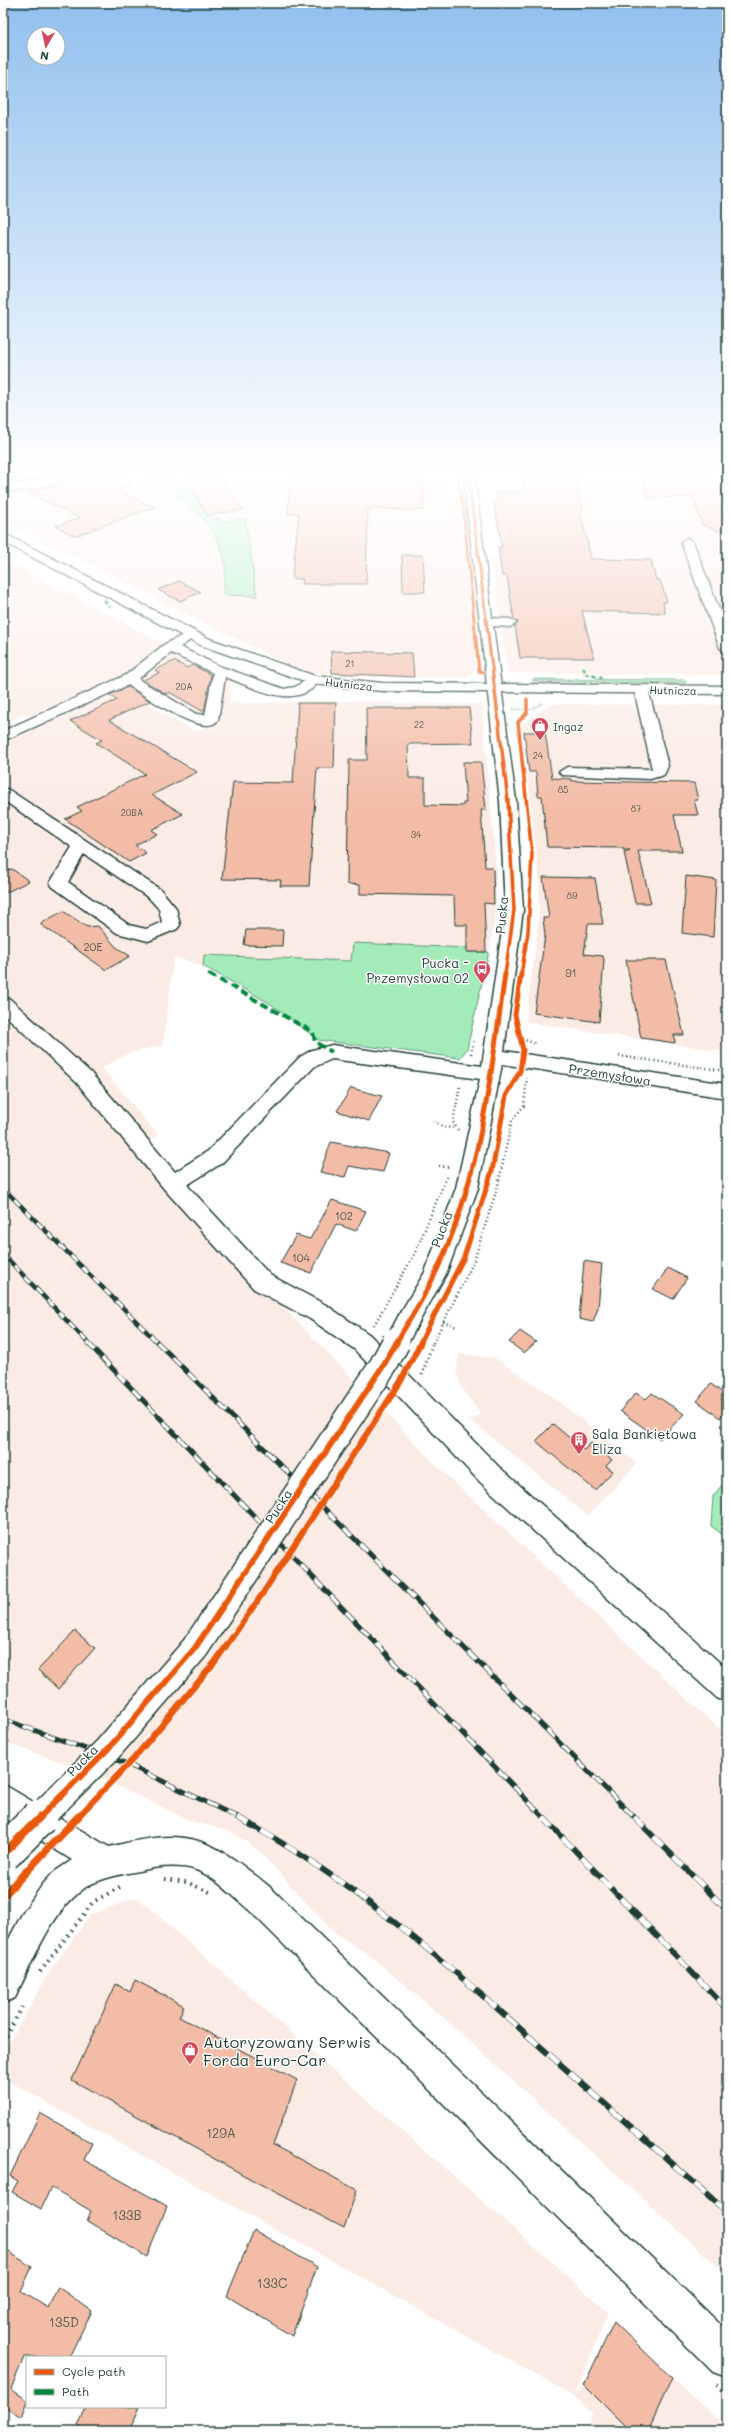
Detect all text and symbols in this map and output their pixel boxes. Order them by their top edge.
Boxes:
north arrow [26,26,66,66]
text: N [39,48,50,64]
house number: 21 [345,658,355,669]
street label: Hutnicza [325,674,374,694]
house number: 20A [176,681,192,692]
street label: Hutnicza [649,682,697,698]
shop icon: Ingaz [530,716,550,741]
house number: 22 [414,719,424,730]
place label: Ingaz [553,719,583,734]
house number: 24 [533,750,544,761]
house number: 85 [558,784,568,795]
house number: 87 [631,803,641,814]
house number: 20BA [121,807,143,818]
house number: 34 [411,829,422,840]
house number: 89 [567,890,578,901]
street label: Pucka [491,895,511,935]
house number: 20E [83,939,103,954]
place label: Pucka - Przemysłowa 02 [366,954,469,986]
bus stop icon: Pucka - Przemysłowa 02 [472,959,492,984]
house number: 91 [565,965,577,980]
street label: Przemysłowa [568,1059,652,1089]
house number: 102 [335,1208,353,1223]
street label: Pucka [426,1208,456,1250]
house number: 104 [292,1250,311,1265]
place label: Sala Bankietowa Eliza [592,1425,697,1457]
building icon: Sala Bankietowa Eliza [569,1430,589,1455]
street label: Pucka [261,1486,295,1526]
street label: Pucka [63,1741,101,1779]
place label: Autoryzowany Serwis Forda Euro-Car [203,2031,371,2070]
shop icon: Autoryzowany Serwis Forda Euro-Car [180,2040,200,2065]
house number: 129A [206,2124,236,2141]
house number: 133B [112,2206,142,2223]
house number: 133C [257,2274,287,2291]
house number: 135D [49,2313,79,2330]
legend [26,2356,166,2408]
text: Cycle path [62,2363,125,2379]
text: Path [62,2383,89,2399]

